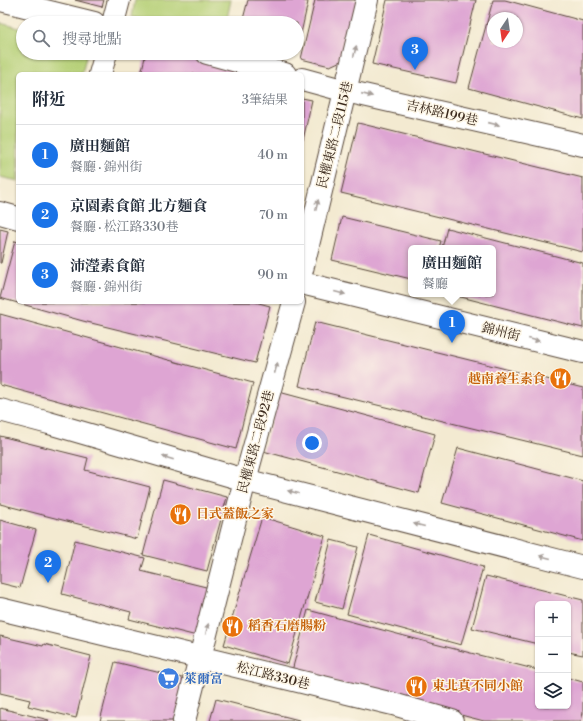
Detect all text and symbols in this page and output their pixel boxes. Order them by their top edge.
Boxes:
north arrow [487,12,523,48]
search box [16,16,304,60]
icon: search [30,27,52,49]
text: 搜尋地點 [62,30,122,49]
pin: 3 [402,37,428,70]
one-way arrow [353,45,359,57]
street label: 民權東路二段115巷 [314,80,356,190]
text: 附近 [32,89,66,111]
text: 3筆結果 [242,92,288,108]
one-way arrow [361,93,373,99]
street label: 吉林路199巷 [405,97,479,129]
one-way arrow [487,122,500,128]
text: 廣田麵館 [70,137,130,156]
text: 1 [42,147,48,163]
text: 40 m [258,147,288,163]
text: 餐廳 · 錦州街 [70,159,143,175]
text: 京園素食館 北方麵食 [70,197,207,216]
one-way arrow [315,198,321,211]
text: 2 [41,207,49,223]
text: 70 m [259,207,288,223]
text: 餐廳 · 松江路330巷 [70,219,179,235]
popup [408,245,496,297]
text: 廣田麵館 [422,254,482,273]
text: 沛瀅素食館 [70,257,145,276]
text: 3 [41,267,49,283]
text: 90 m [257,267,288,283]
text: 餐廳 [422,276,448,292]
text: 餐廳 · 錦州街 [70,279,143,295]
one-way arrow [334,290,346,296]
pin: 1 [439,310,465,343]
street label: 錦州街 [480,320,522,344]
one-way arrow [528,337,540,343]
one-way arrow [273,362,279,374]
restaurant icon: 越南養生素食 [548,366,574,392]
place label: 越南養生素食 [468,371,546,387]
street label: 民權東路二段92巷 [235,389,277,495]
your location [302,433,322,453]
one-way arrow [162,455,174,461]
one-way arrow [287,489,300,495]
restaurant icon: 日式蓋飯之家 [168,501,194,527]
place label: 日式蓋飯之家 [196,506,274,522]
one-way arrow [413,521,426,527]
pin: 2 [35,550,61,583]
one-way arrow [539,554,551,560]
map controls [535,601,571,709]
button: + [535,601,571,637]
restaurant icon: 稻香石磨腸粉 [219,613,245,639]
place label: 稻香石磨腸粉 [248,618,326,634]
one-way arrow [204,623,210,635]
button: − [535,637,571,673]
street label: 松江路330巷 [235,659,311,693]
supermarket icon: 萊爾富 [156,666,182,692]
place label: 萊爾富 [184,671,223,687]
restaurant icon: 東北真不同小館 [404,673,430,699]
button: layers [535,673,571,709]
place label: 東北真不同小館 [432,678,523,694]

